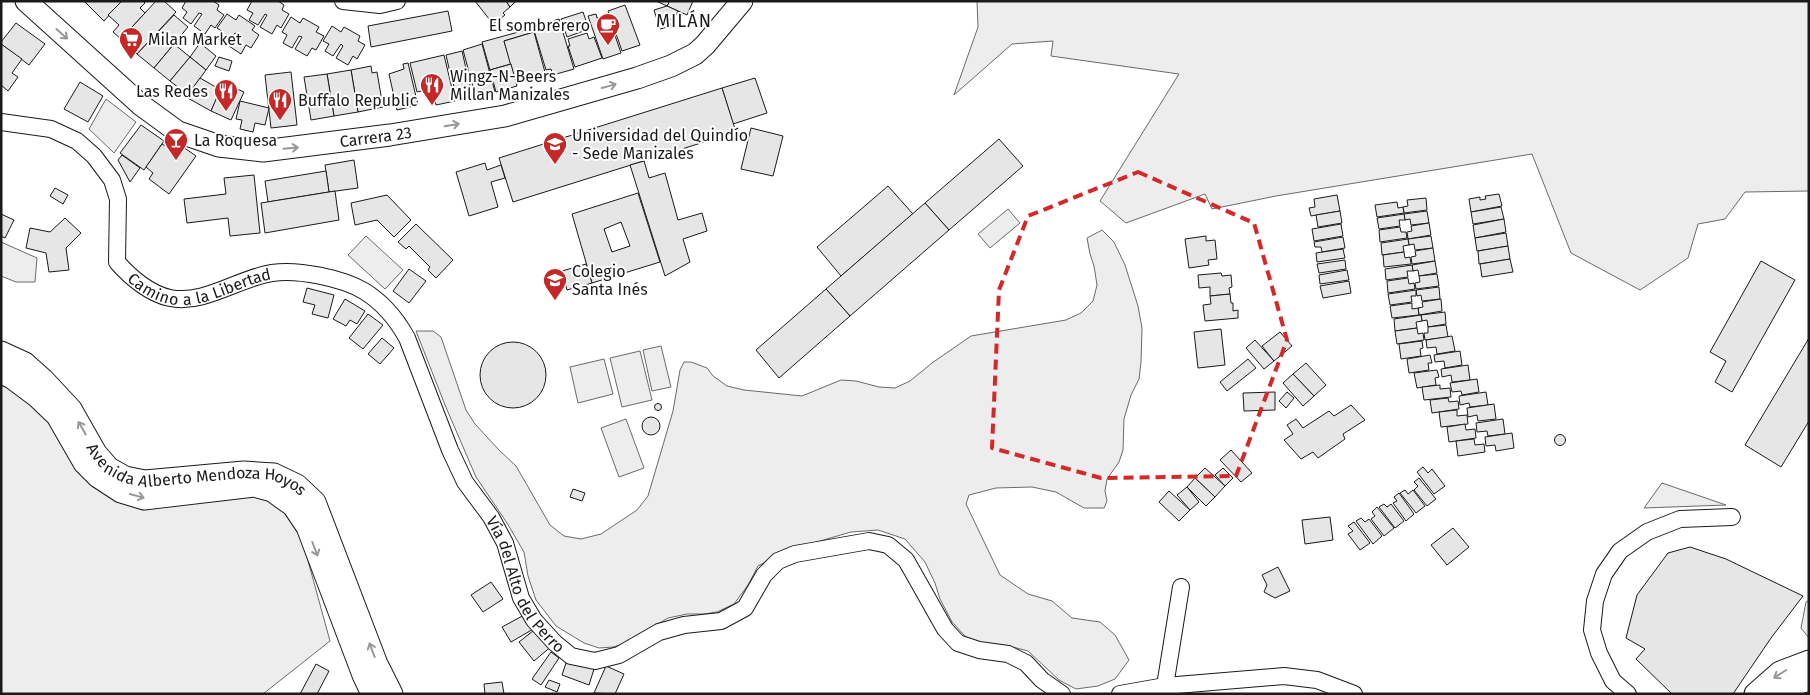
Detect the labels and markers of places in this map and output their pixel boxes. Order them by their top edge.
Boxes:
cafe icon: El sombrerero [595,12,621,46]
place label: El sombrerero [489,16,590,35]
supermarket icon: Milan Market [118,26,144,60]
place label: Milan Market [148,30,242,49]
place label: Wingz-N-Beers Millan Manizales [450,67,570,104]
restaurant icon: Wingz-N-Beers Millan Manizales [419,72,445,106]
restaurant icon: Las Redes [213,78,239,112]
place label: Las Redes [136,82,208,101]
restaurant icon: Buffalo Republic [267,87,293,121]
place label: Buffalo Republic [298,91,418,110]
place label: Universidad del Quindío - Sede Manizales [572,126,748,163]
bar icon: La Roquesa [163,127,189,161]
place label: La Roquesa [194,131,277,150]
school or university icon: Universidad del Quindío - Sede Manizales [542,131,568,165]
place label: Colegio Santa Inés [572,262,648,299]
school or university icon: Colegio Santa Inés [542,267,568,301]

